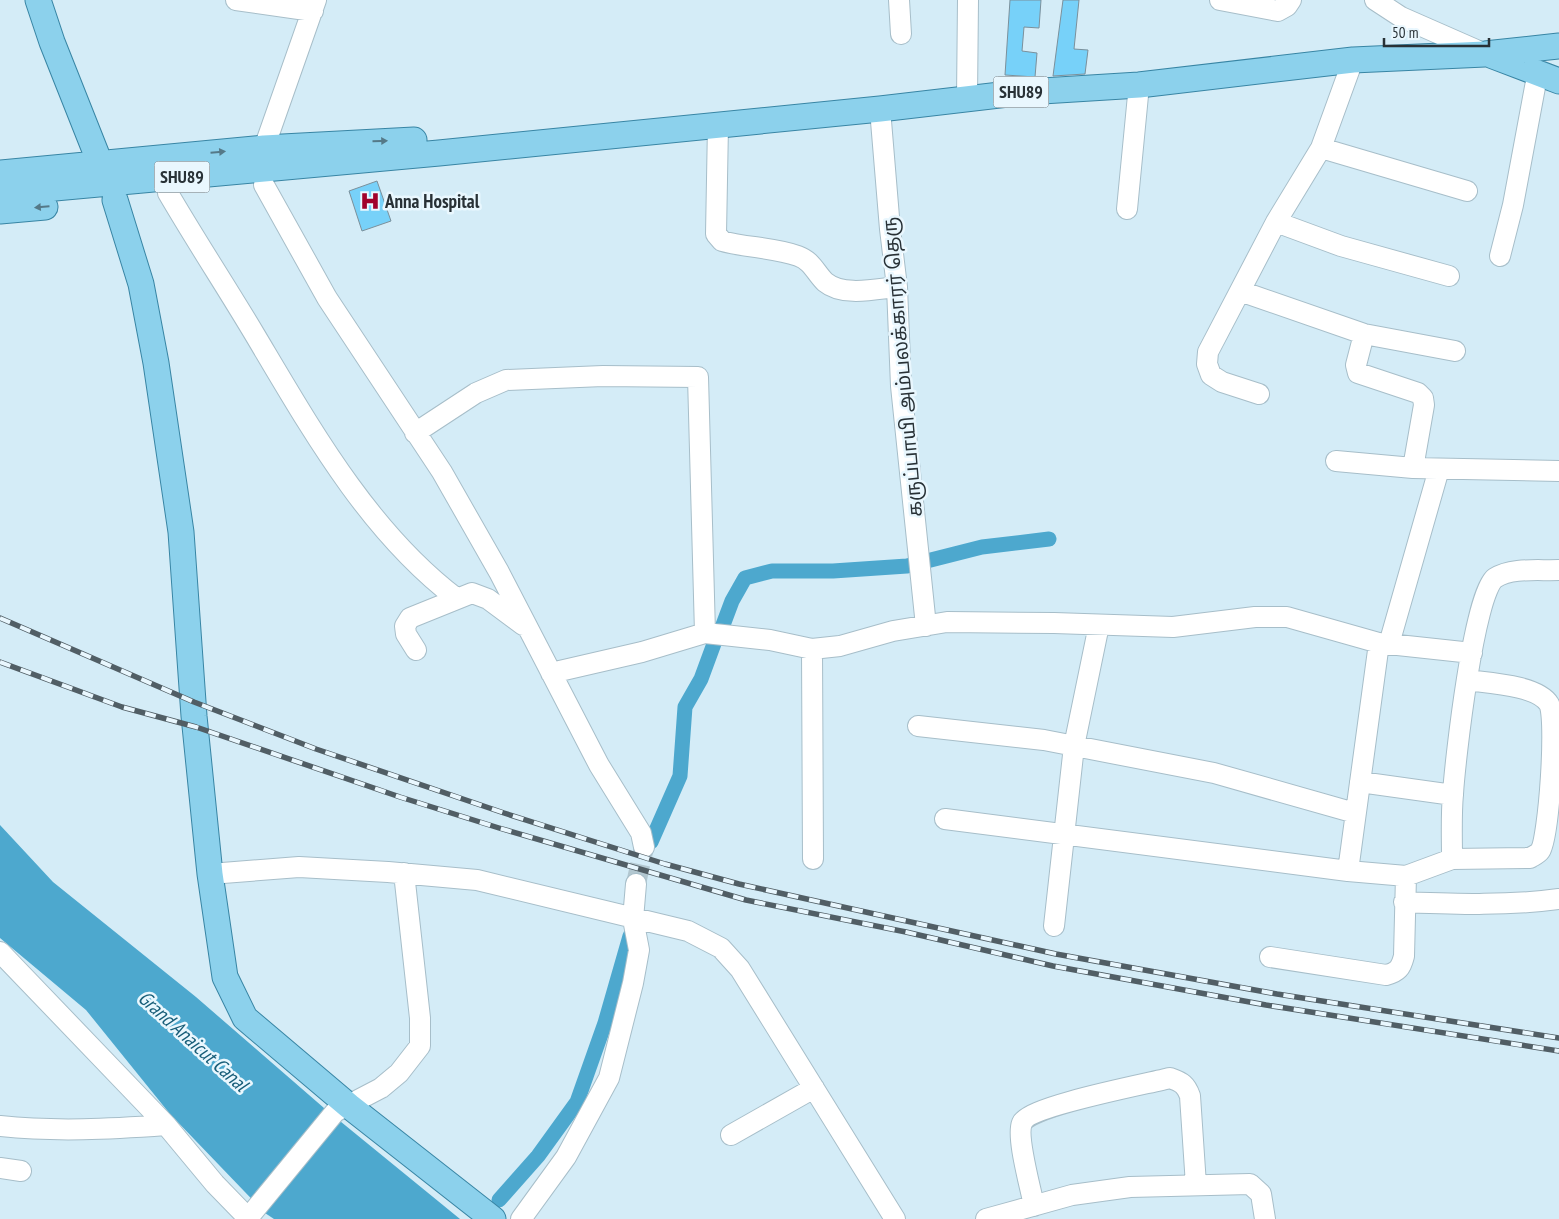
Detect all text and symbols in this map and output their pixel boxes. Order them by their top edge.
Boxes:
scale bar [1384,15,1489,47]
text: 50 m [1392,23,1418,42]
road number: SHU89 [994,76,1048,108]
one-way arrow [373,137,389,145]
one-way arrow [211,148,227,156]
road number: SHU89 [154,162,210,192]
place label: Anna Hospital [384,189,480,213]
hospital icon: Anna Hospital [359,190,381,212]
one-way arrow [33,203,49,211]
street label: கருப்பாயி அம்பலக்காரர் தெரு [877,216,929,518]
water label: Grand Anaicut Canal [133,985,255,1099]

